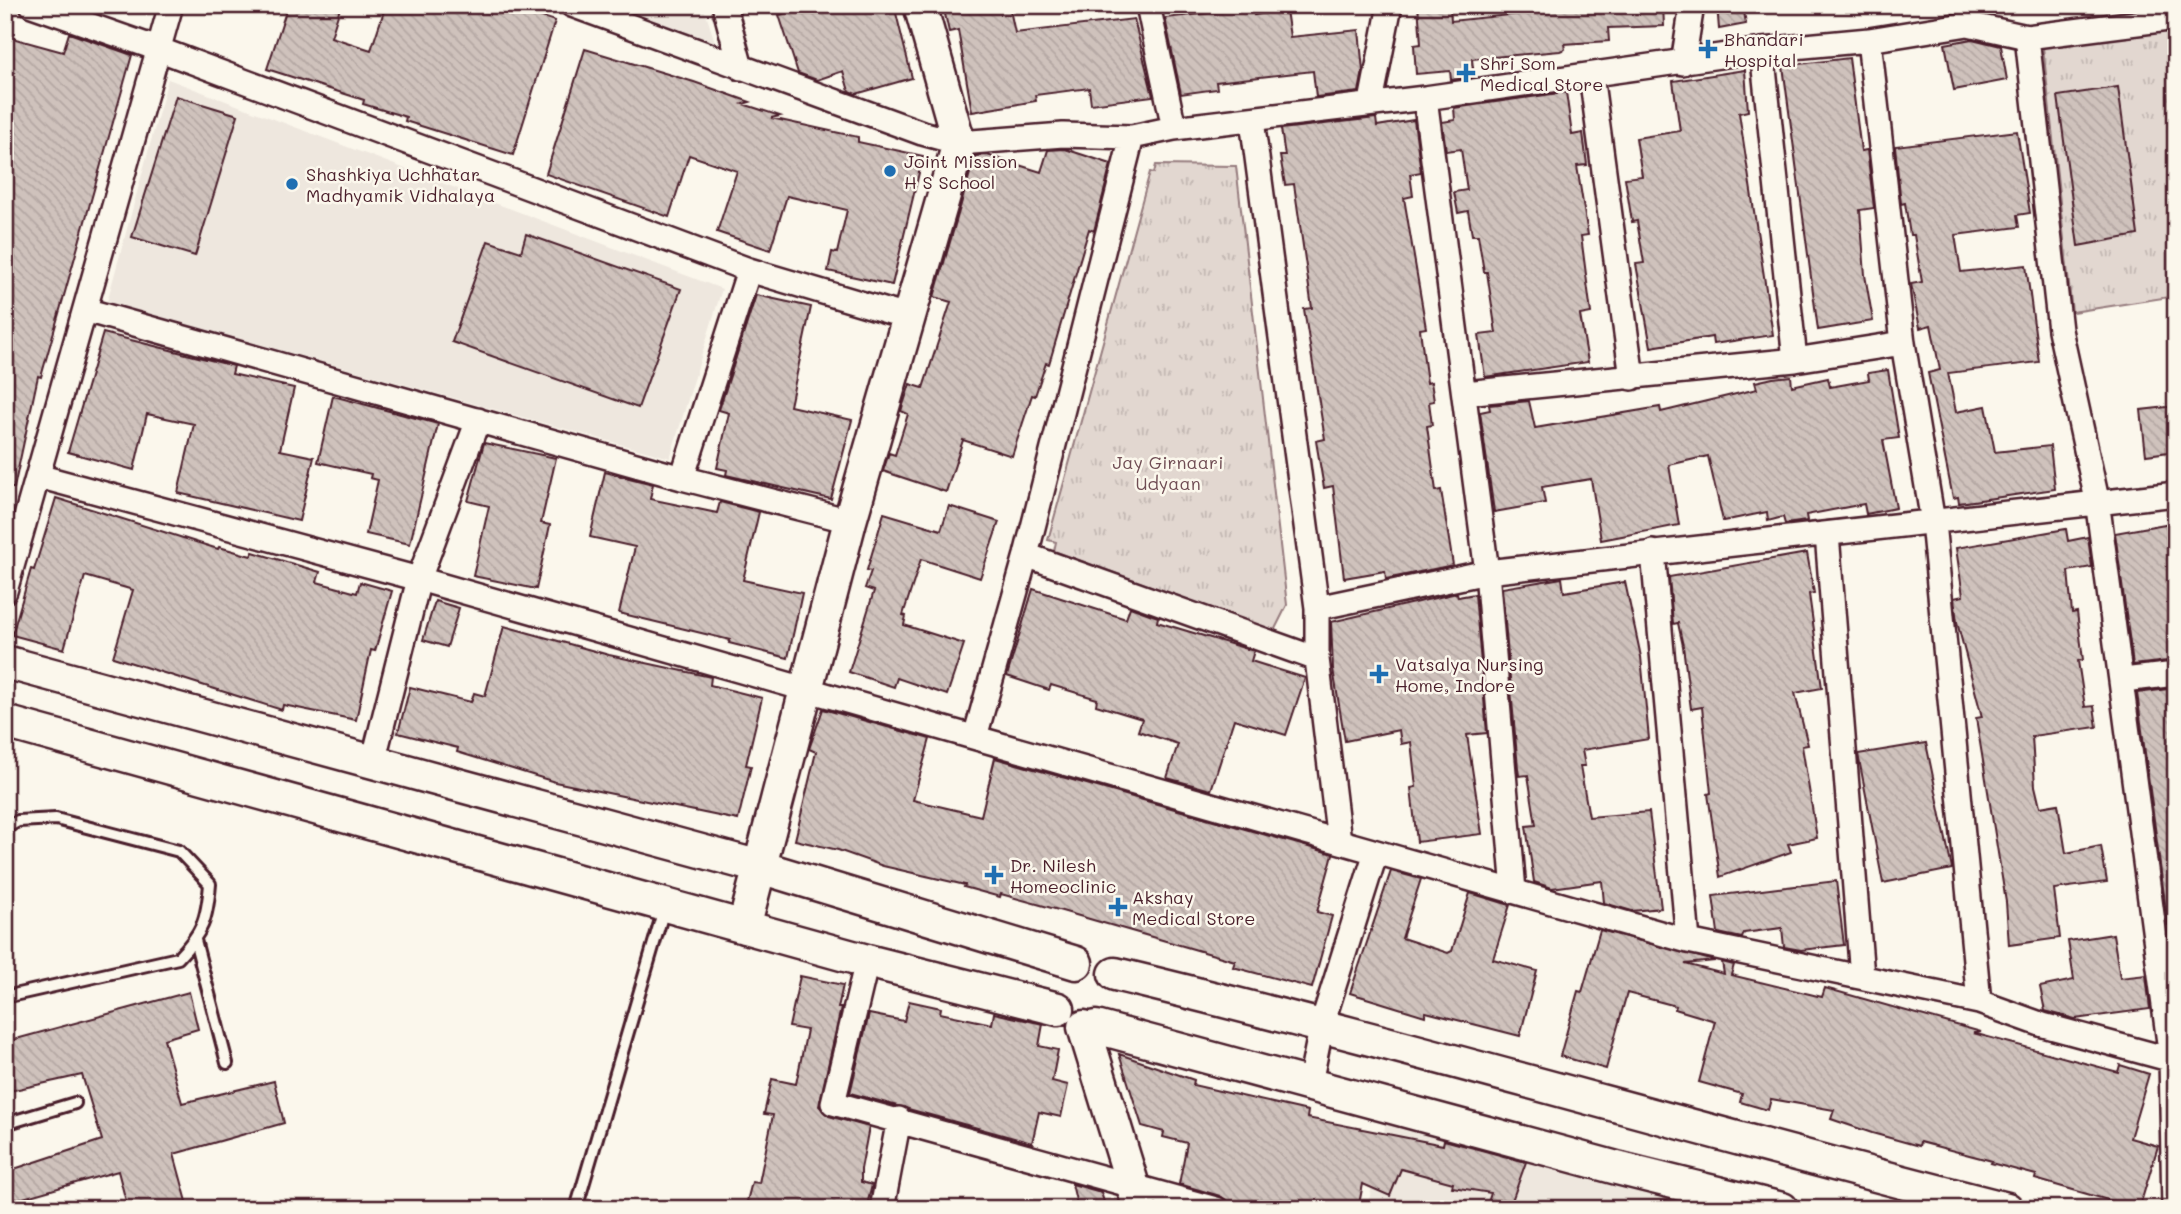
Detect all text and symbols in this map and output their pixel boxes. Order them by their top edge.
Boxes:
place label: Bhandari Hospital [1724,27,1804,72]
marker: Bhandari Hospital [1698,39,1718,59]
place label: Shri Som Medical Store [1480,51,1603,96]
marker: Shri Som Medical Store [1458,65,1474,81]
place label: Joint Mission H S School [904,149,1017,194]
place label: Shashkiya Uchhatar Madhyamik Vidhalaya [306,162,495,207]
marker: Joint Mission H S School [882,163,898,179]
marker: Shashkiya Uchhatar Madhyamik Vidhalaya [284,176,300,192]
park label: Jay Girnaari Udyaan [1112,450,1224,495]
place label: Vatsalya Nursing Home, Indore [1395,652,1543,697]
marker: Vatsalya Nursing Home, Indore [1369,664,1389,684]
place label: Dr. Nilesh Homeoclinic [1010,853,1116,898]
marker: Dr. Nilesh Homeoclinic [984,865,1004,885]
place label: Akshay Medical Store [1132,885,1255,930]
marker: Akshay Medical Store [1110,899,1126,915]

